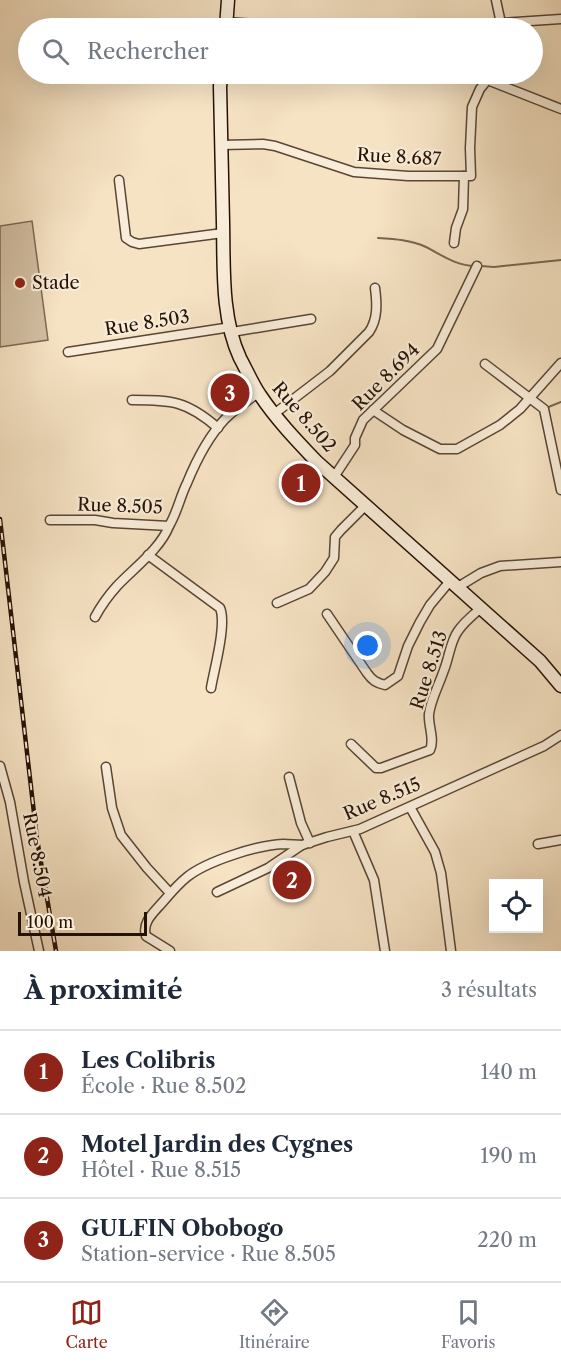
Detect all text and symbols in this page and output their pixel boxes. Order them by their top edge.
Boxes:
search box [18,18,543,84]
icon: search [39,35,72,68]
text: Rechercher [87,38,209,65]
street label: Rue 8.687 [356,144,442,170]
place label: Stade [32,272,80,294]
marker: Stade [13,276,27,290]
street label: Rue 8.503 [103,305,191,341]
street label: Rue 8.694 [348,339,424,415]
pin: 3 [210,370,250,416]
street label: Rue 8.502 [267,377,341,457]
pin: 1 [282,460,320,506]
street label: Rue 8.505 [77,494,163,518]
street label: Rue 8.513 [406,628,452,712]
your location [353,631,382,660]
street label: Rue 8.515 [340,773,424,825]
street label: Rue 8.504 [18,811,56,899]
pin: 2 [272,858,312,902]
map controls [489,879,543,933]
button: locate [489,879,543,933]
scale bar [18,909,147,936]
text: 100 m [27,912,73,932]
text: À proximité [24,974,183,1006]
text: 3 résultats [441,978,537,1002]
text: Les Colibris [81,1047,216,1074]
text: 1 [39,1060,48,1084]
text: 140 m [480,1060,537,1084]
text: École · Rue 8.502 [81,1074,247,1098]
text: Motel Jardin des Cygnes [81,1131,353,1158]
text: 2 [38,1144,49,1168]
text: 190 m [480,1144,537,1168]
text: Hôtel · Rue 8.515 [81,1158,241,1182]
text: GULFIN Obobogo [81,1215,284,1242]
text: 3 [38,1228,49,1252]
text: 220 m [477,1228,537,1252]
text: Station-service · Rue 8.505 [81,1242,336,1266]
tab: Carte [66,1296,108,1352]
tab: Itinéraire [239,1296,310,1352]
tab: Favoris [441,1296,495,1352]

